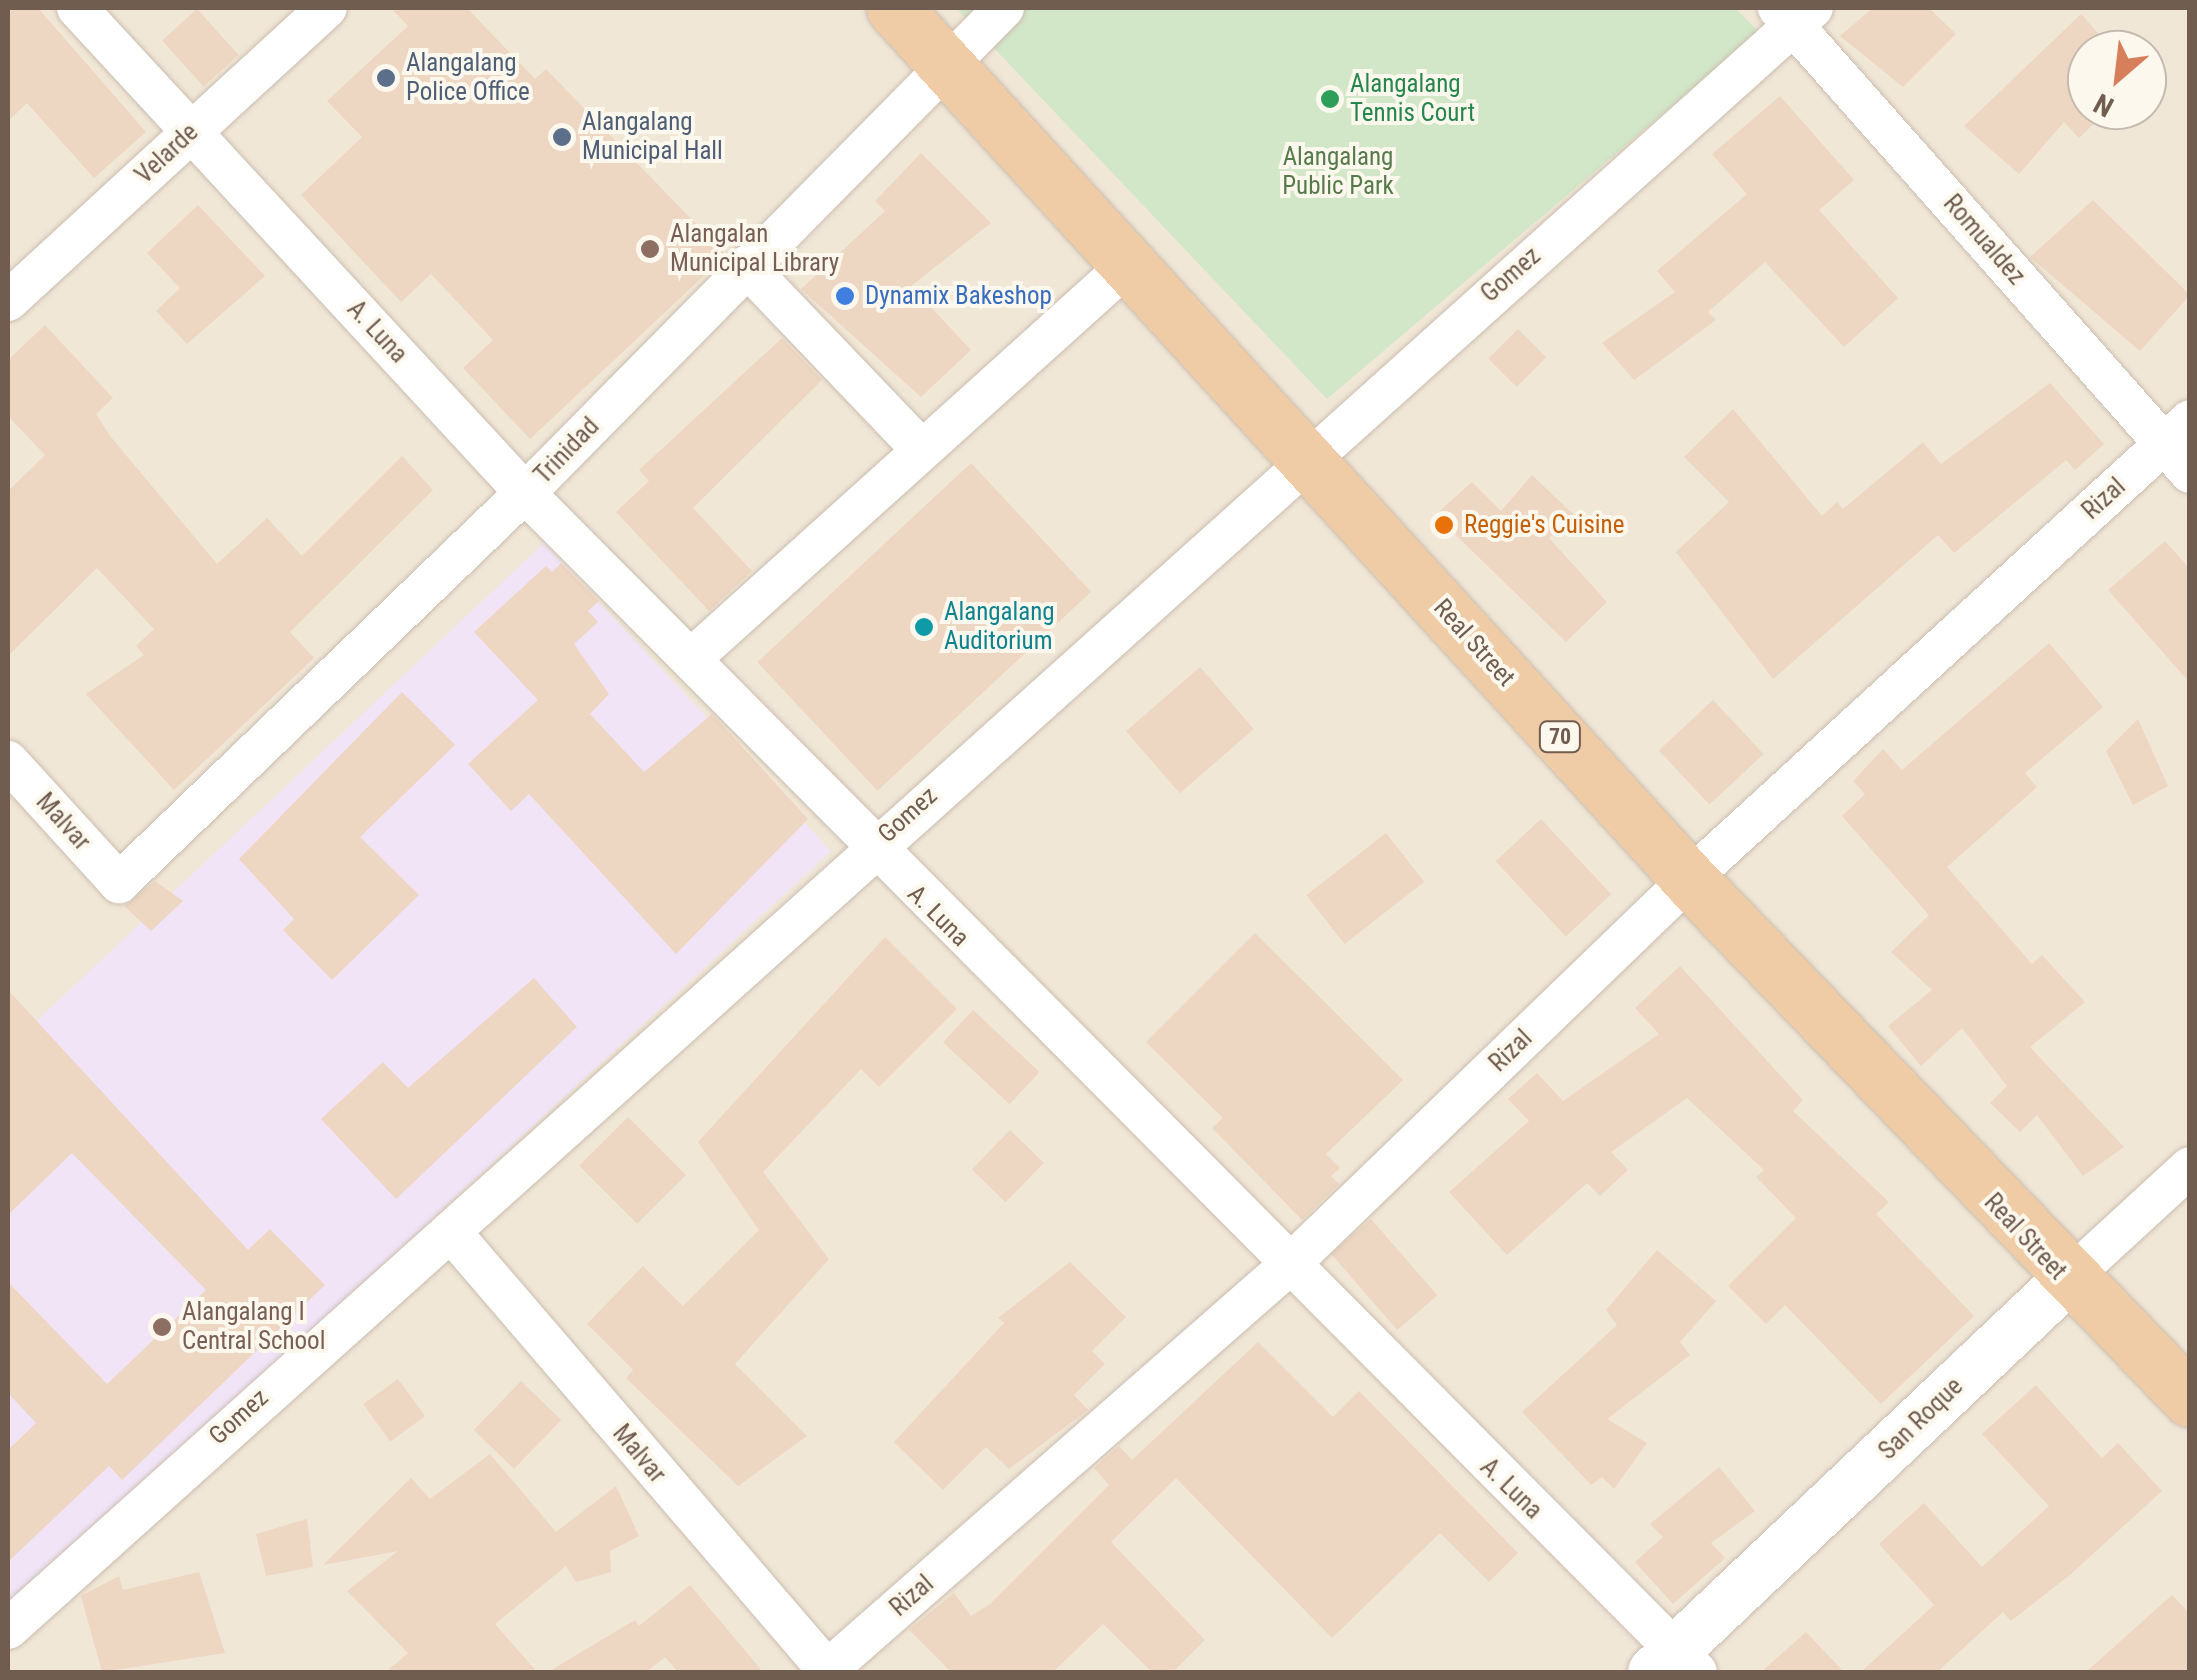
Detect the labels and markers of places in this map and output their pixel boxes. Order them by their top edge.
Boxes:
place label: Alangalang Police Office [406,49,530,108]
marker: Alangalang Police Office [375,67,397,89]
place label: Alangalang Tennis Court [1350,70,1475,129]
marker: Alangalang Tennis Court [1319,88,1341,110]
place label: Alangalang Municipal Hall [582,108,723,167]
marker: Alangalang Municipal Hall [551,126,573,148]
place label: Alangalan Municipal Library [670,220,839,279]
marker: Alangalan Municipal Library [639,238,661,260]
place label: Dynamix Bakeshop [865,281,1052,311]
marker: Dynamix Bakeshop [834,285,856,307]
place label: Reggie's Cuisine [1464,510,1624,540]
marker: Reggie's Cuisine [1433,514,1455,536]
place label: Alangalang Auditorium [944,598,1055,657]
marker: Alangalang Auditorium [913,616,935,638]
place label: Alangalang I Central School [182,1298,325,1357]
marker: Alangalang I Central School [151,1316,173,1338]

